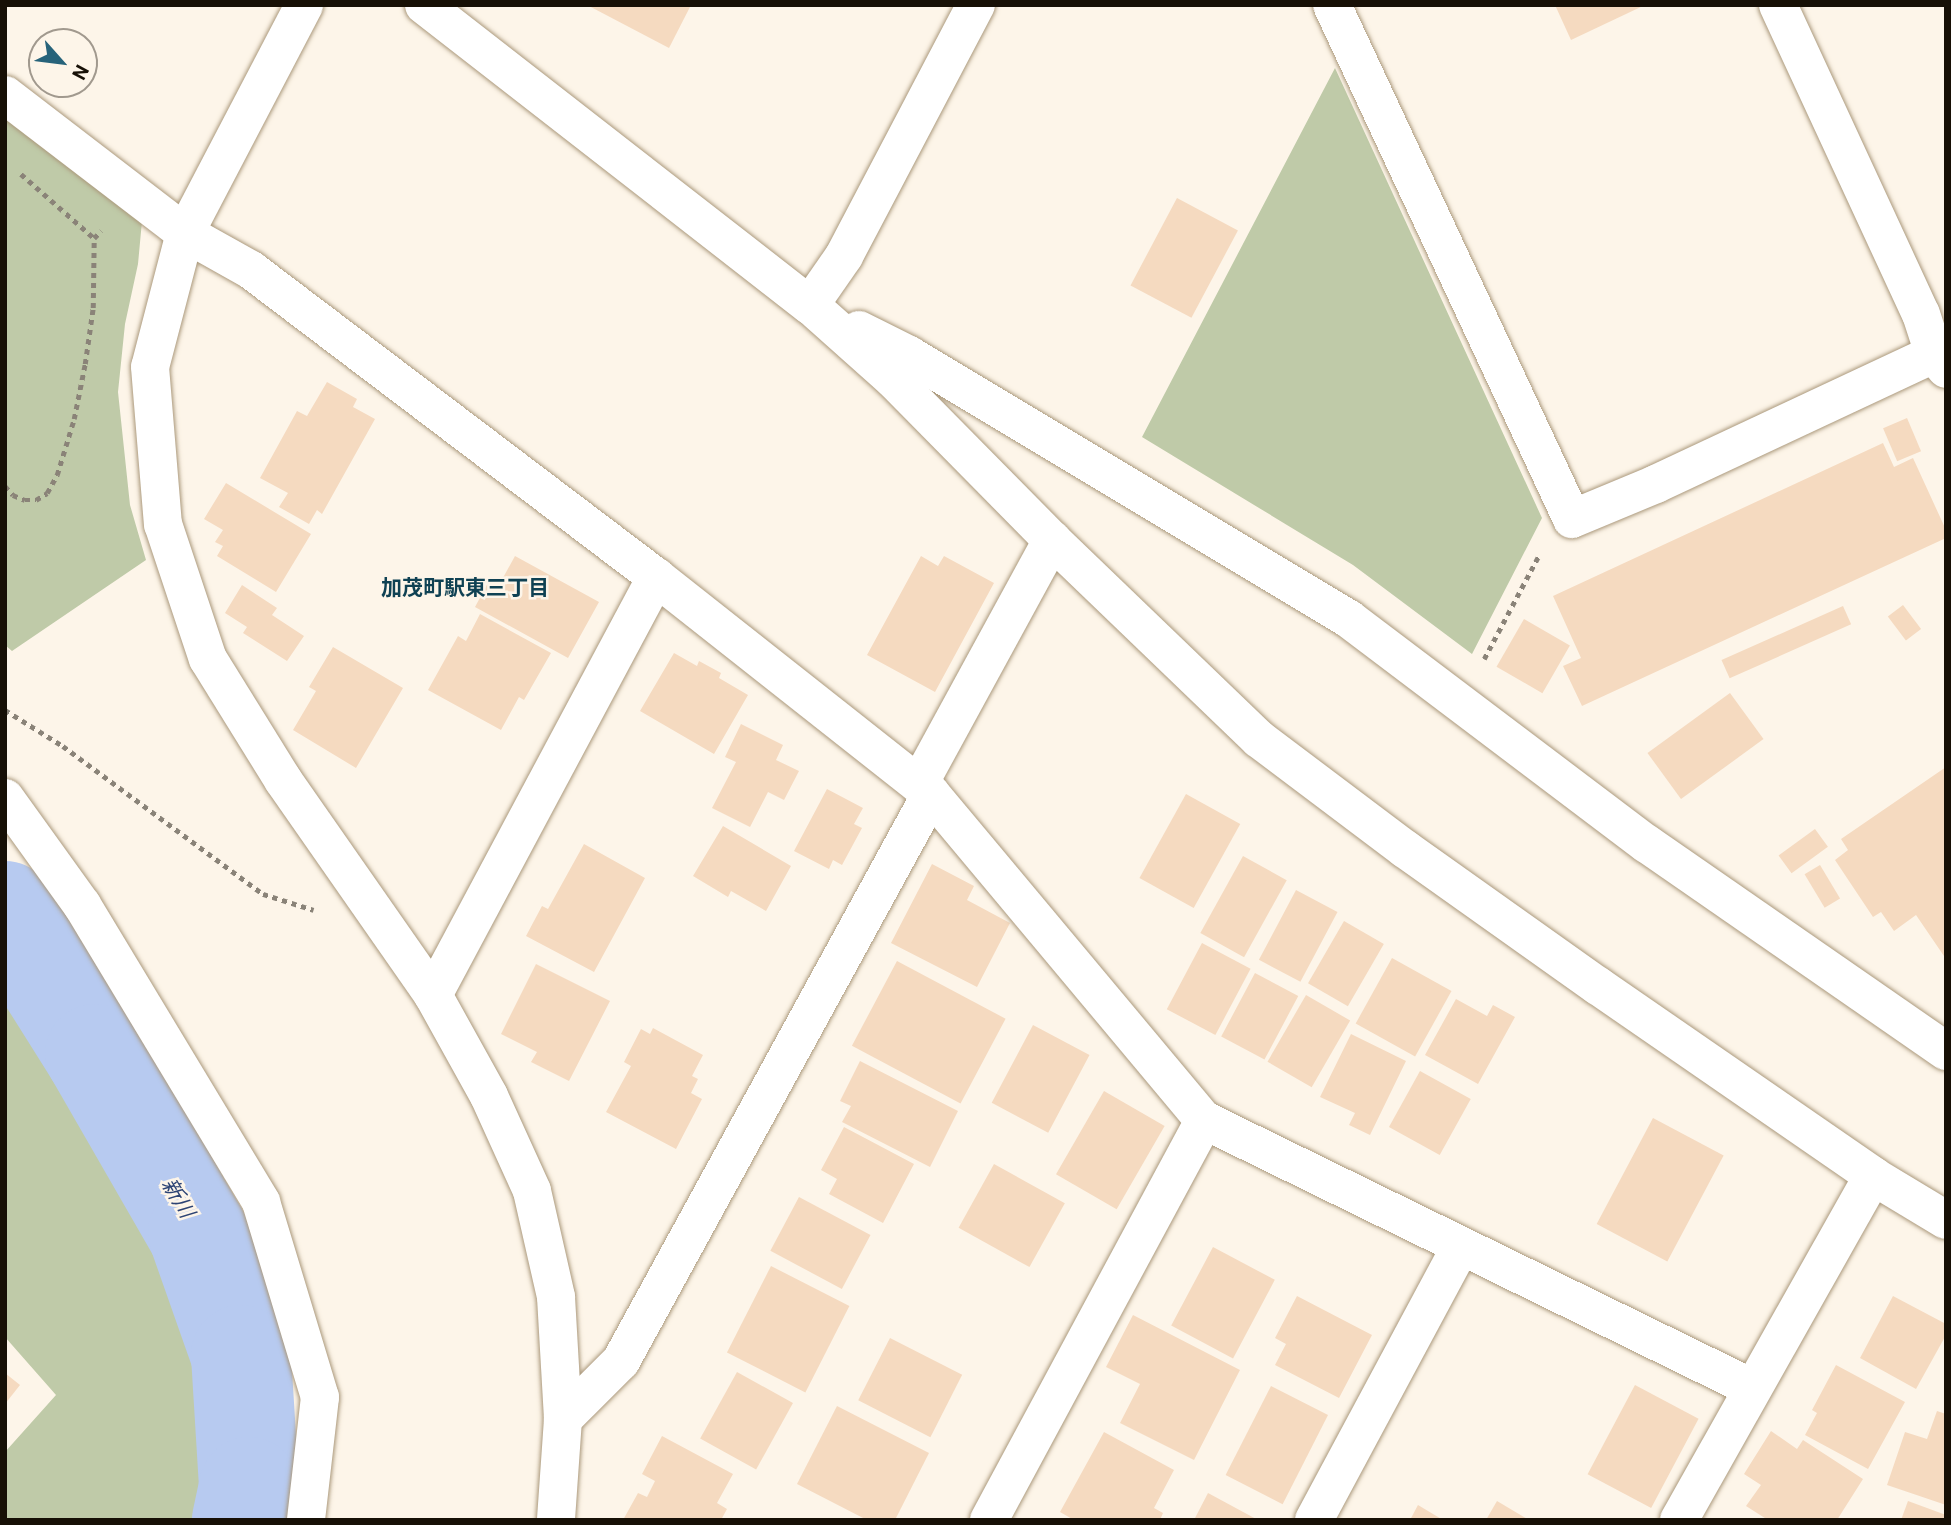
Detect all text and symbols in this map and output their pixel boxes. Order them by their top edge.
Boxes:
north arrow [28,28,98,98]
text: N [67,61,94,83]
district label: 加茂町駅東三丁目 [381,575,549,601]
water label: 新川 [156,1174,200,1222]

